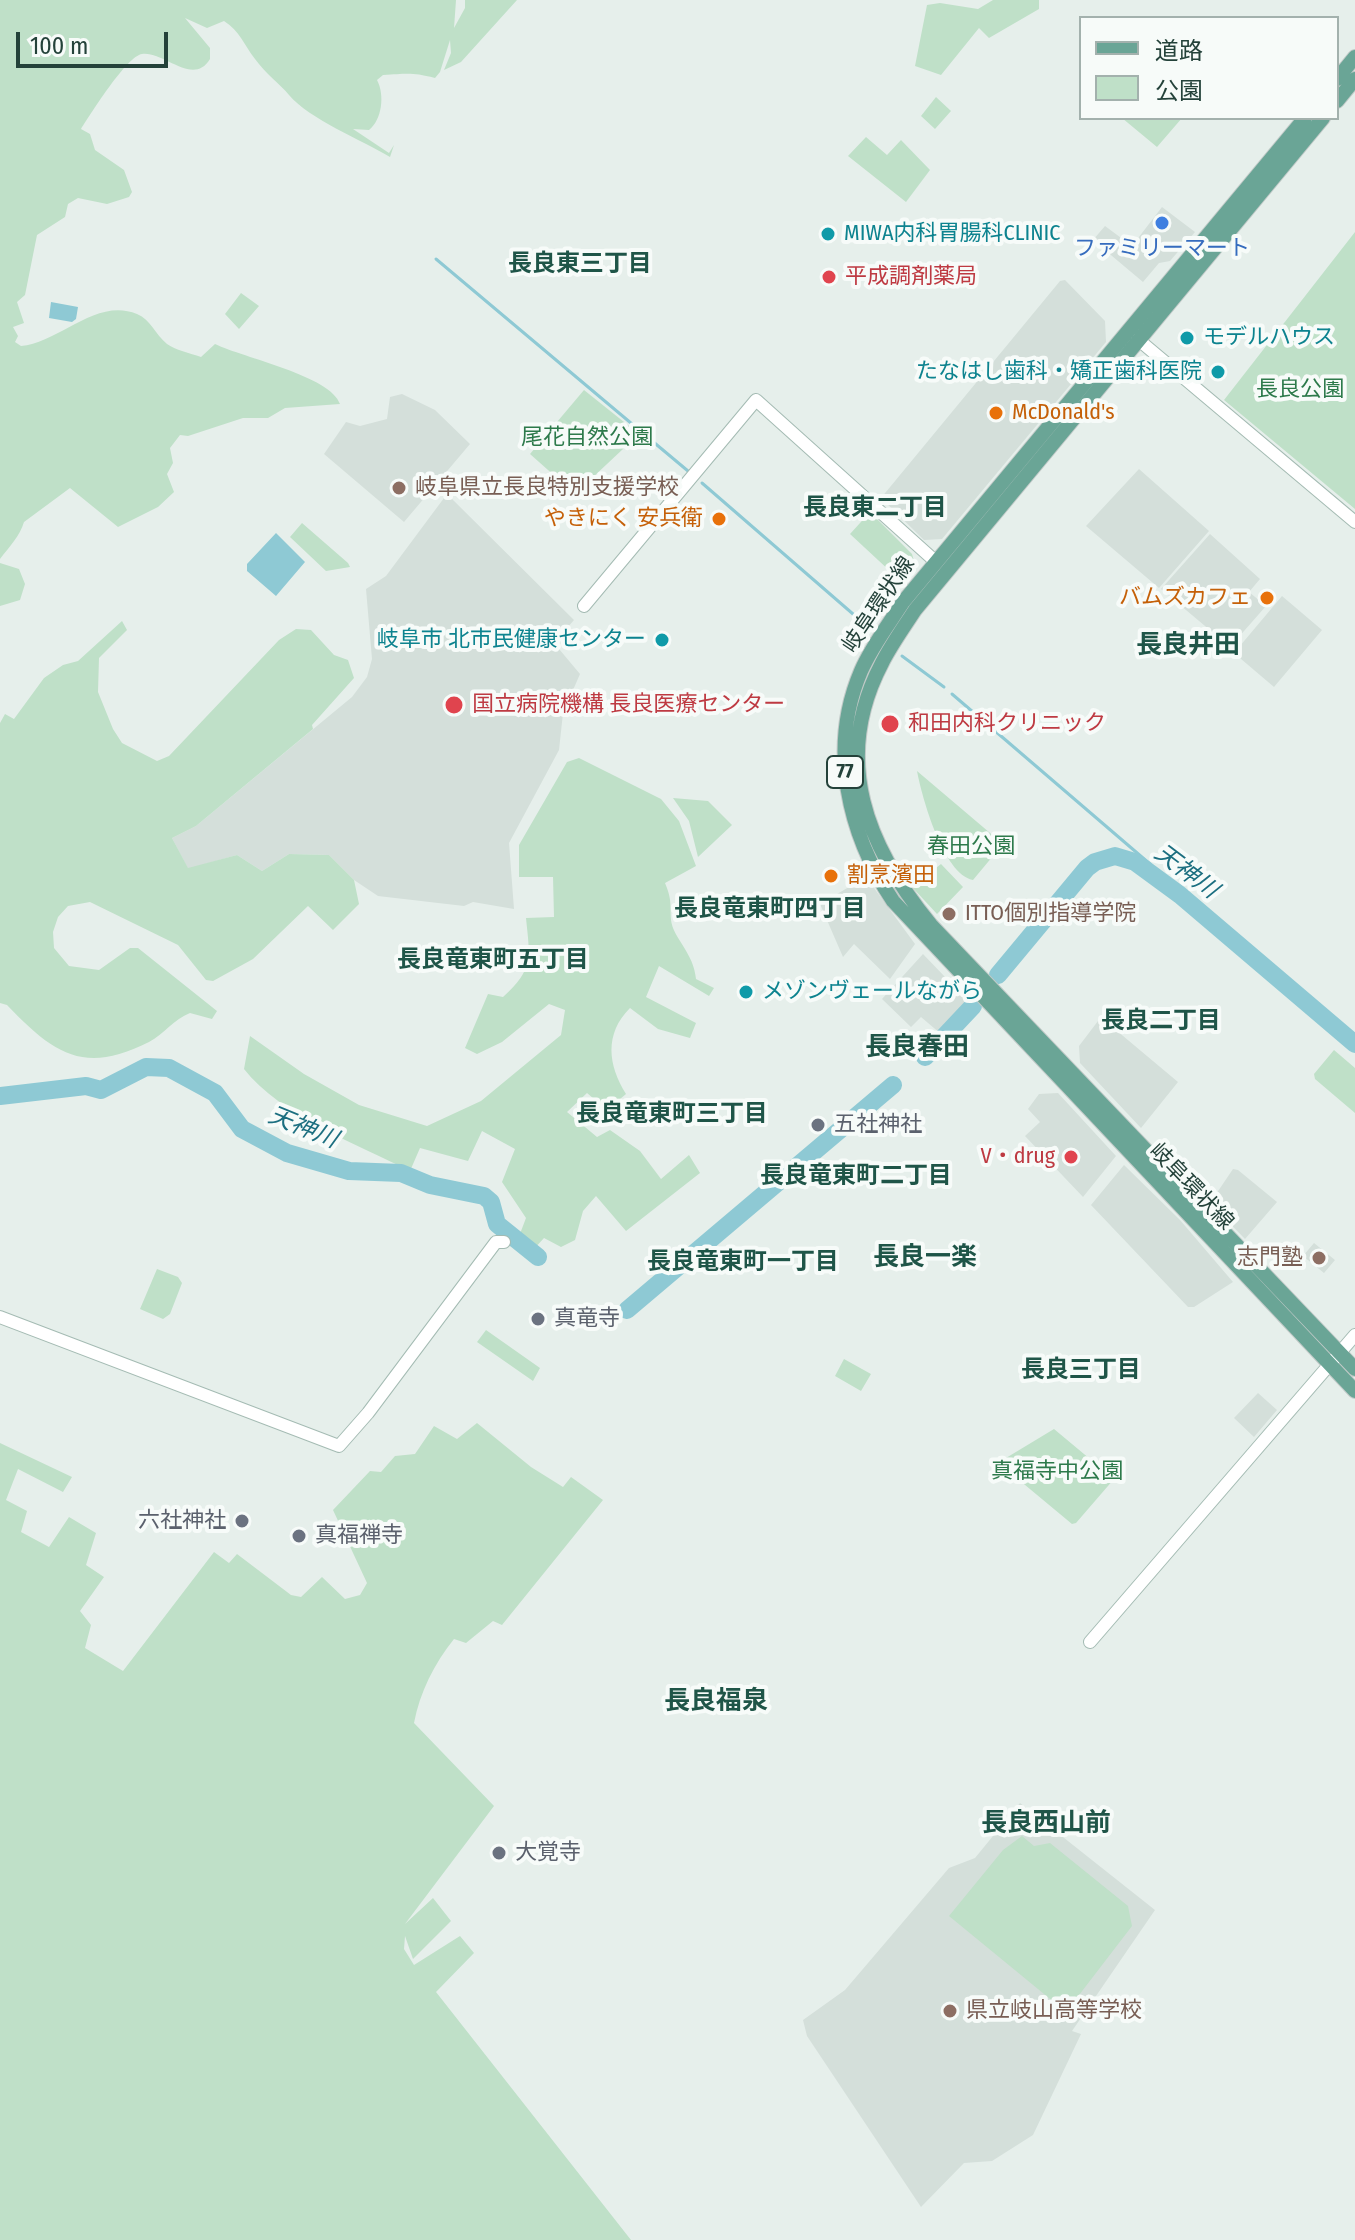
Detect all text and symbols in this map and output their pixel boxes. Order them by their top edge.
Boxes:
scale bar [20,16,172,66]
legend [1079,16,1339,120]
text: 100 m [30,32,88,60]
text: 道路 [1155,37,1203,65]
text: 公園 [1155,77,1203,105]
marker: ファミリーマート [1153,214,1171,232]
place label: MIWA内科胃腸科CLINIC [844,221,1060,247]
marker: MIWA内科胃腸科CLINIC [819,225,837,243]
place label: ファミリーマート [1074,236,1250,262]
district label: 長良東三丁目 [508,250,652,278]
place label: 平成調剤薬局 [845,264,977,290]
marker: 平成調剤薬局 [820,268,838,286]
place label: モデルハウス [1203,325,1335,351]
marker: モデルハウス [1178,329,1196,347]
place label: たなはし歯科・矯正歯科医院 [916,359,1202,385]
marker: たなはし歯科・矯正歯科医院 [1209,363,1227,381]
park label: 長良公園 [1256,377,1344,403]
place label: McDonald's [1012,400,1115,426]
marker: McDonald's [987,404,1005,422]
park label: 尾花自然公園 [521,425,653,451]
place label: 岐阜県立長良特別支援学校 [415,475,679,501]
marker: 岐阜県立長良特別支援学校 [390,479,408,497]
district label: 長良東二丁目 [803,494,947,522]
place label: やきにく 安兵衛 [544,506,703,532]
marker: やきにく 安兵衛 [710,510,728,528]
street label: 岐阜環状線 [837,552,921,658]
place label: バムズカフェ [1119,585,1251,611]
marker: バムズカフェ [1258,589,1276,607]
place label: 岐阜市 北市民健康センター [377,627,646,653]
district label: 長良井田 [1136,630,1240,662]
marker: 岐阜市 北市民健康センター [653,631,671,649]
place label: 国立病院機構 長良医療センター [472,692,785,718]
marker: 国立病院機構 長良医療センター [443,694,465,716]
place label: 和田内科クリニック [908,711,1106,737]
marker: 和田内科クリニック [879,713,901,735]
road number: 77 [827,756,863,788]
park label: 春田公園 [927,834,1015,860]
water label: 天神川 [1149,839,1223,905]
place label: 割烹濱田 [847,863,935,889]
marker: 割烹濱田 [822,867,840,885]
district label: 長良竜東町四丁目 [674,895,866,923]
place label: ITTO個別指導学院 [965,901,1136,927]
marker: ITTO個別指導学院 [940,905,958,923]
district label: 長良竜東町五丁目 [397,946,589,974]
place label: メゾンヴェールながら [762,979,982,1005]
marker: メゾンヴェールながら [737,983,755,1001]
district label: 長良二丁目 [1101,1007,1221,1035]
district label: 長良春田 [865,1032,969,1064]
district label: 長良竜東町三丁目 [576,1100,768,1128]
water label: 天神川 [264,1101,342,1155]
place label: 五社神社 [834,1112,922,1138]
marker: 五社神社 [809,1116,827,1134]
street label: 岐阜環状線 [1143,1138,1239,1236]
place label: V・drug [980,1144,1055,1170]
marker: V・drug [1062,1148,1080,1166]
district label: 長良竜東町二丁目 [760,1162,952,1190]
district label: 長良一楽 [873,1242,977,1274]
place label: 志門塾 [1237,1245,1303,1271]
district label: 長良竜東町一丁目 [647,1248,839,1276]
marker: 志門塾 [1310,1249,1328,1267]
place label: 真竜寺 [554,1306,620,1332]
marker: 真竜寺 [529,1310,547,1328]
district label: 長良三丁目 [1021,1356,1141,1384]
park label: 真福寺中公園 [991,1459,1123,1485]
place label: 六社神社 [138,1508,226,1534]
marker: 六社神社 [233,1512,251,1530]
place label: 真福禅寺 [315,1523,403,1549]
marker: 真福禅寺 [290,1527,308,1545]
district label: 長良福泉 [664,1686,768,1718]
district label: 長良西山前 [981,1808,1111,1840]
place label: 大覚寺 [515,1840,581,1866]
marker: 大覚寺 [490,1844,508,1862]
place label: 県立岐山高等学校 [966,1998,1142,2024]
marker: 県立岐山高等学校 [941,2002,959,2020]

